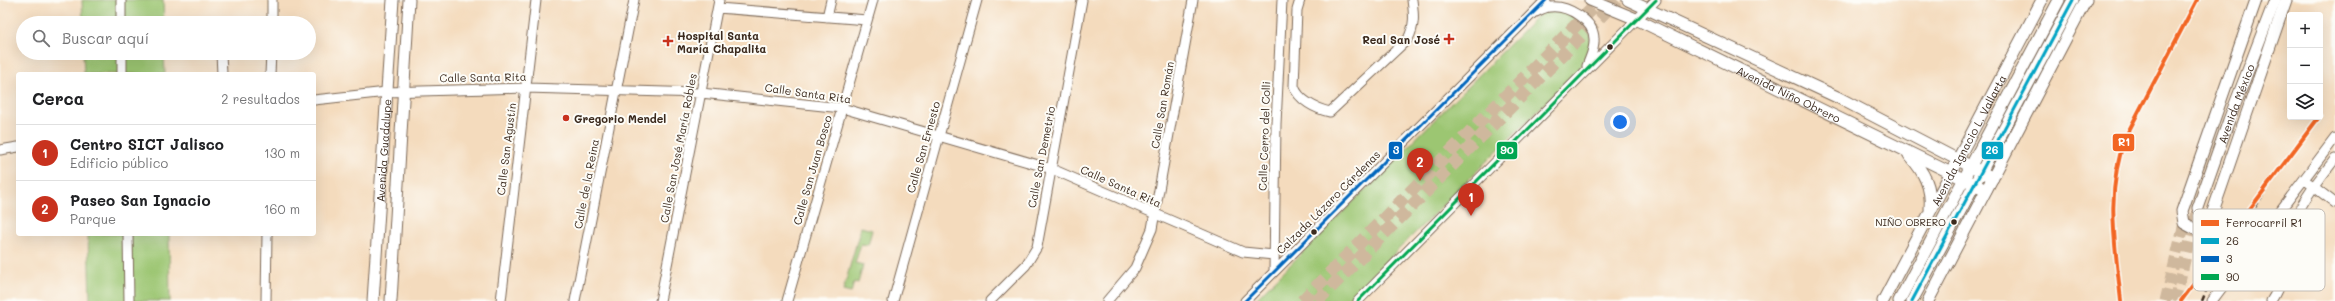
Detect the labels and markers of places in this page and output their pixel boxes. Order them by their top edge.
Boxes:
place label: Hospital Santa María Chapalita [677,28,767,56]
place label: Real San José [1362,32,1440,47]
marker: Real San José [1443,33,1455,45]
marker: Hospital Santa María Chapalita [662,35,674,47]
unlabelled marker [1605,42,1615,52]
place label: Gregorio Mendel [574,111,666,126]
marker: Gregorio Mendel [561,113,571,123]
pin: 2 [1407,148,1433,181]
pin: 1 [1458,183,1484,216]
place label: NIÑO OBRERO [1875,215,1946,229]
marker: NIÑO OBRERO [1949,217,1959,227]
unlabelled marker [1309,227,1319,237]

